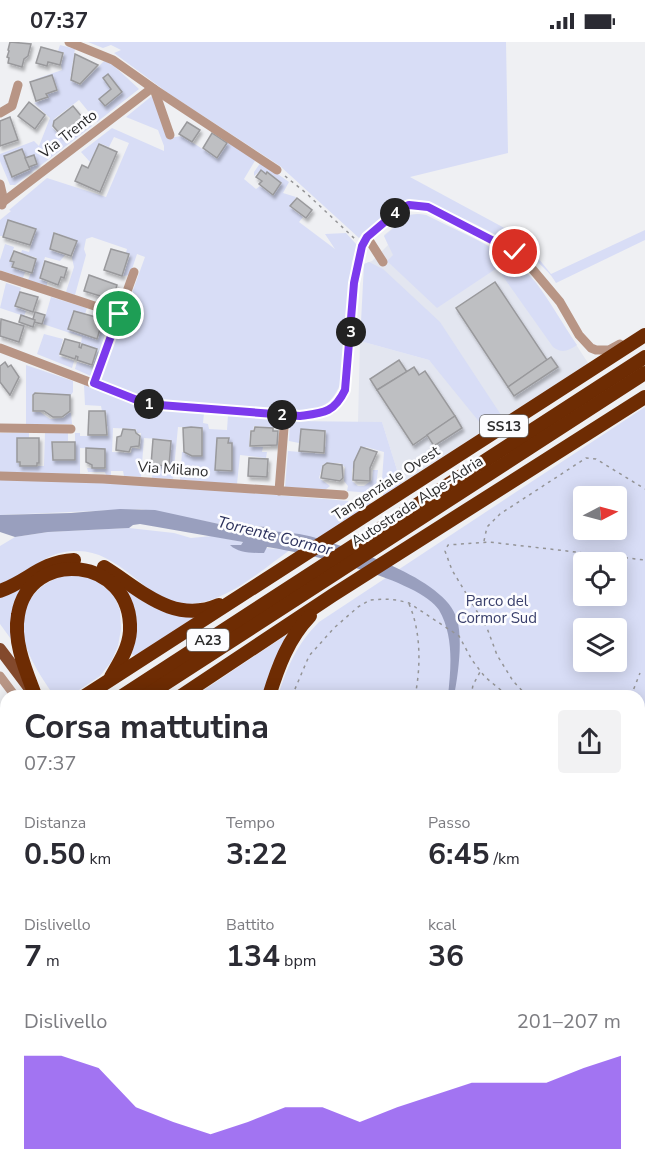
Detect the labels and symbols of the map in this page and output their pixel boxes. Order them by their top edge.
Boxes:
street label: Via Trento [34,105,101,164]
pin: 4 [380,198,410,228]
pin [489,226,540,277]
pin [93,288,144,339]
pin: 3 [336,317,366,347]
pin: 1 [134,389,164,419]
pin: 2 [267,400,297,430]
road number: SS13 [480,415,528,437]
street label: Tangenziale Ovest [329,441,444,525]
street label: Autostrada Alpe-Adria [347,451,487,551]
street label: Via Milano [136,456,209,481]
north arrow [573,486,627,540]
water label: Torrente Cormor [215,511,336,561]
park label: Parco del Cormor Sud [457,591,537,628]
road number: A23 [187,629,229,651]

